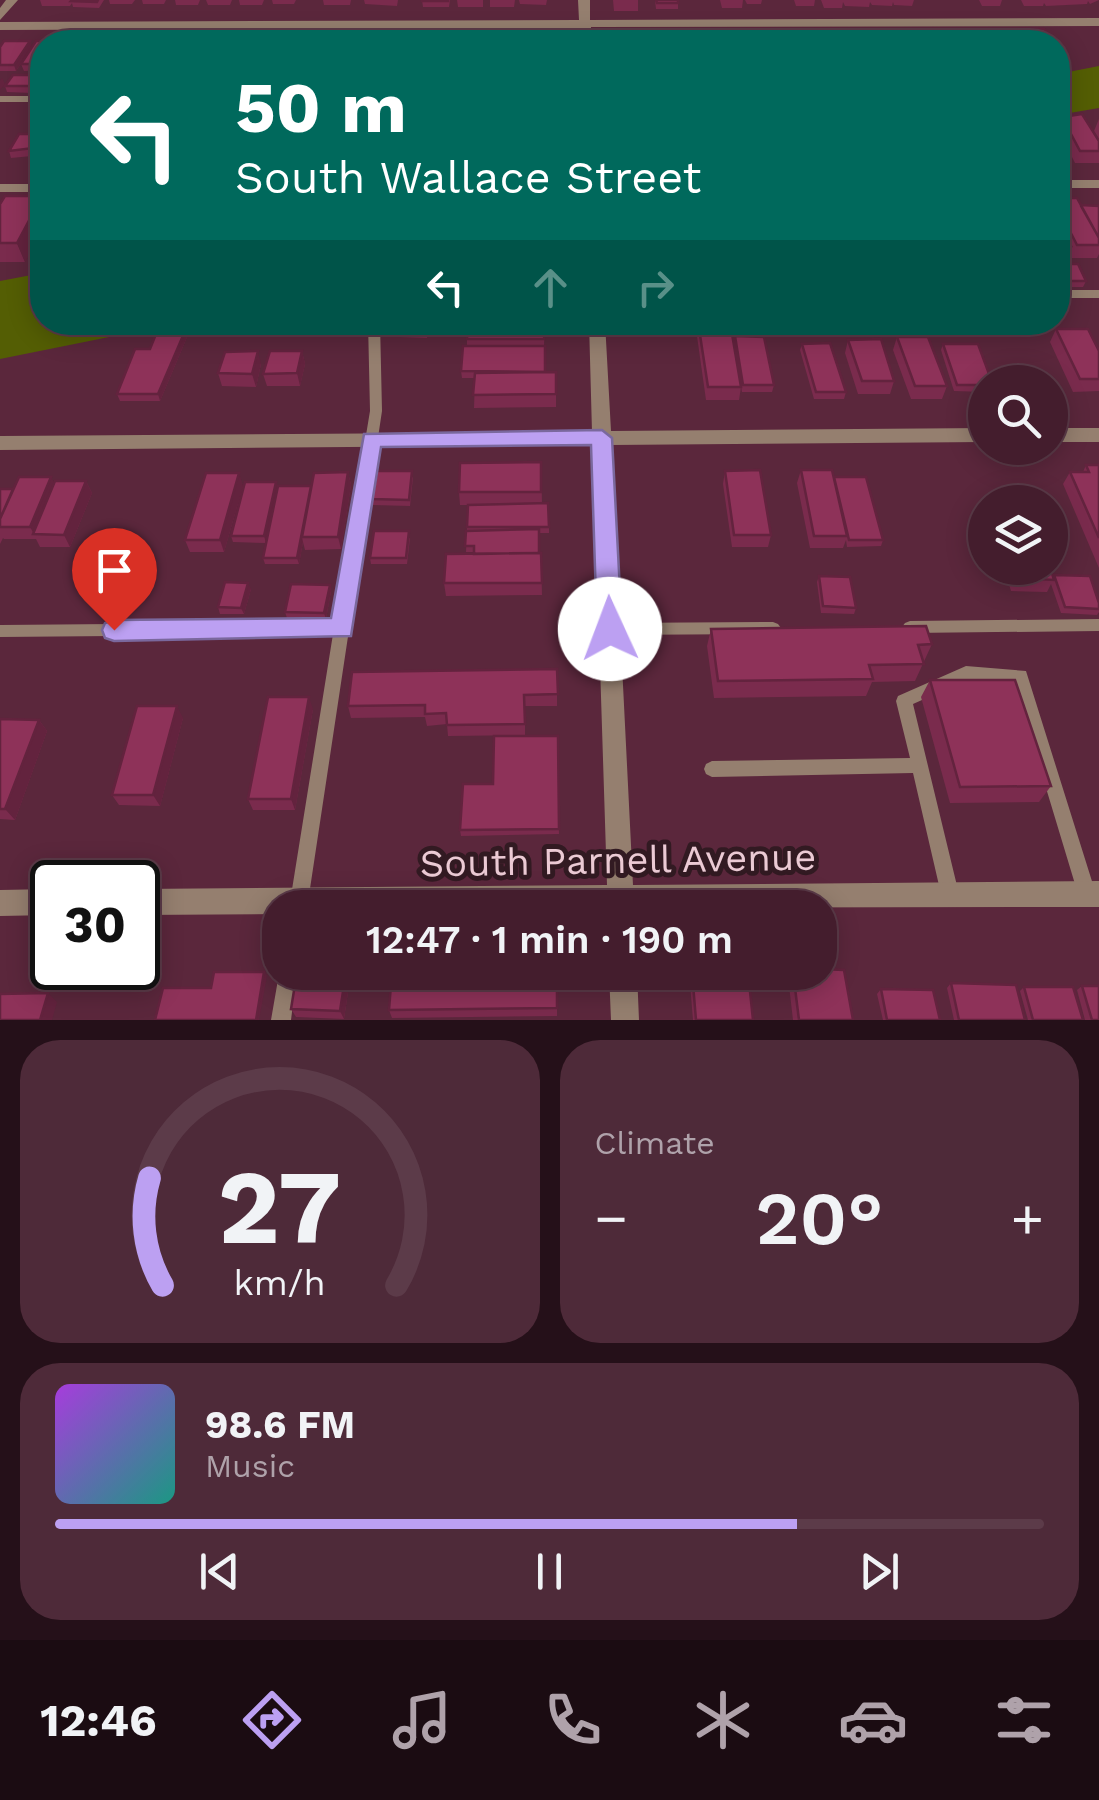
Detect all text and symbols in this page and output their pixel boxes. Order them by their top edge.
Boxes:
text: 50 m [235,67,407,149]
icon: left [70,70,200,200]
text: South Wallace Street [235,151,701,204]
icon: left [418,260,473,315]
icon: ahead [523,260,578,315]
icon: right [628,260,683,315]
map controls [968,365,1068,585]
button: search [968,365,1068,465]
button: layers [968,485,1068,585]
pin [72,528,157,631]
icon: arrive [87,543,142,598]
position arrow [558,577,662,681]
street label: South Parnell Avenue [419,835,817,885]
speed limit sign: 30 [30,860,160,990]
text: 12:47 · 1 min · 190 m [366,918,733,962]
text: Climate [595,1124,715,1162]
text: 27 [218,1146,341,1268]
text: 20° [755,1174,883,1262]
text: − [595,1186,628,1250]
text: + [1011,1186,1044,1250]
text: km/h [234,1262,326,1304]
text: 98.6 FM [205,1403,355,1447]
text: Music [205,1447,295,1485]
icon: previous [192,1544,247,1599]
icon: pause [522,1544,577,1599]
icon: next [852,1544,907,1599]
icon: directions [237,1685,307,1755]
icon: music [387,1685,457,1755]
icon: phone [538,1685,608,1755]
icon: climate [688,1685,758,1755]
icon: car [838,1685,908,1755]
icon: filters [989,1685,1059,1755]
text: 12:46 [40,1694,157,1747]

